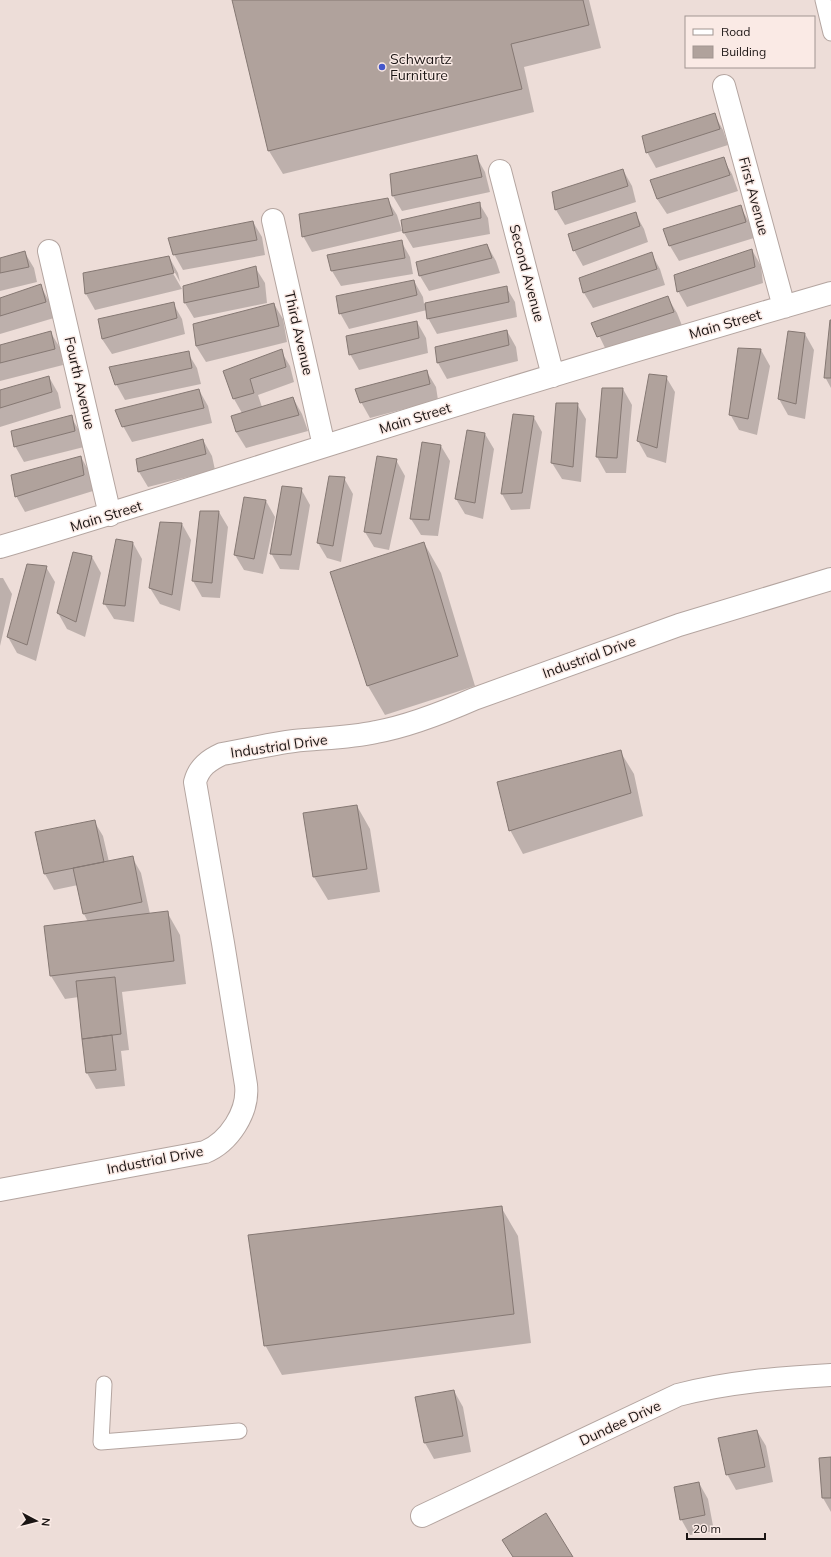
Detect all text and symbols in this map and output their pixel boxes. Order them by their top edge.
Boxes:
legend [685,16,815,68]
text: Road [721,24,750,39]
text: Building [721,44,766,59]
place label: Schwartz Furniture [390,50,452,84]
marker: Schwartz Furniture [377,62,387,72]
street label: First Avenue [735,155,773,237]
street label: Second Avenue [505,222,549,324]
street label: Third Avenue [281,289,317,377]
street label: Main Street [687,305,763,343]
street label: Fourth Avenue [61,335,99,431]
street label: Main Street [377,399,453,437]
street label: Main Street [68,497,144,535]
street label: Industrial Drive [540,632,638,682]
street label: Industrial Drive [229,730,329,762]
street label: Industrial Drive [105,1142,205,1178]
street label: Dundee Drive [576,1396,664,1450]
north arrow [16,1501,56,1541]
scale bar [687,1515,765,1541]
text: N [38,1517,53,1527]
text: 20 m [693,1521,721,1536]

